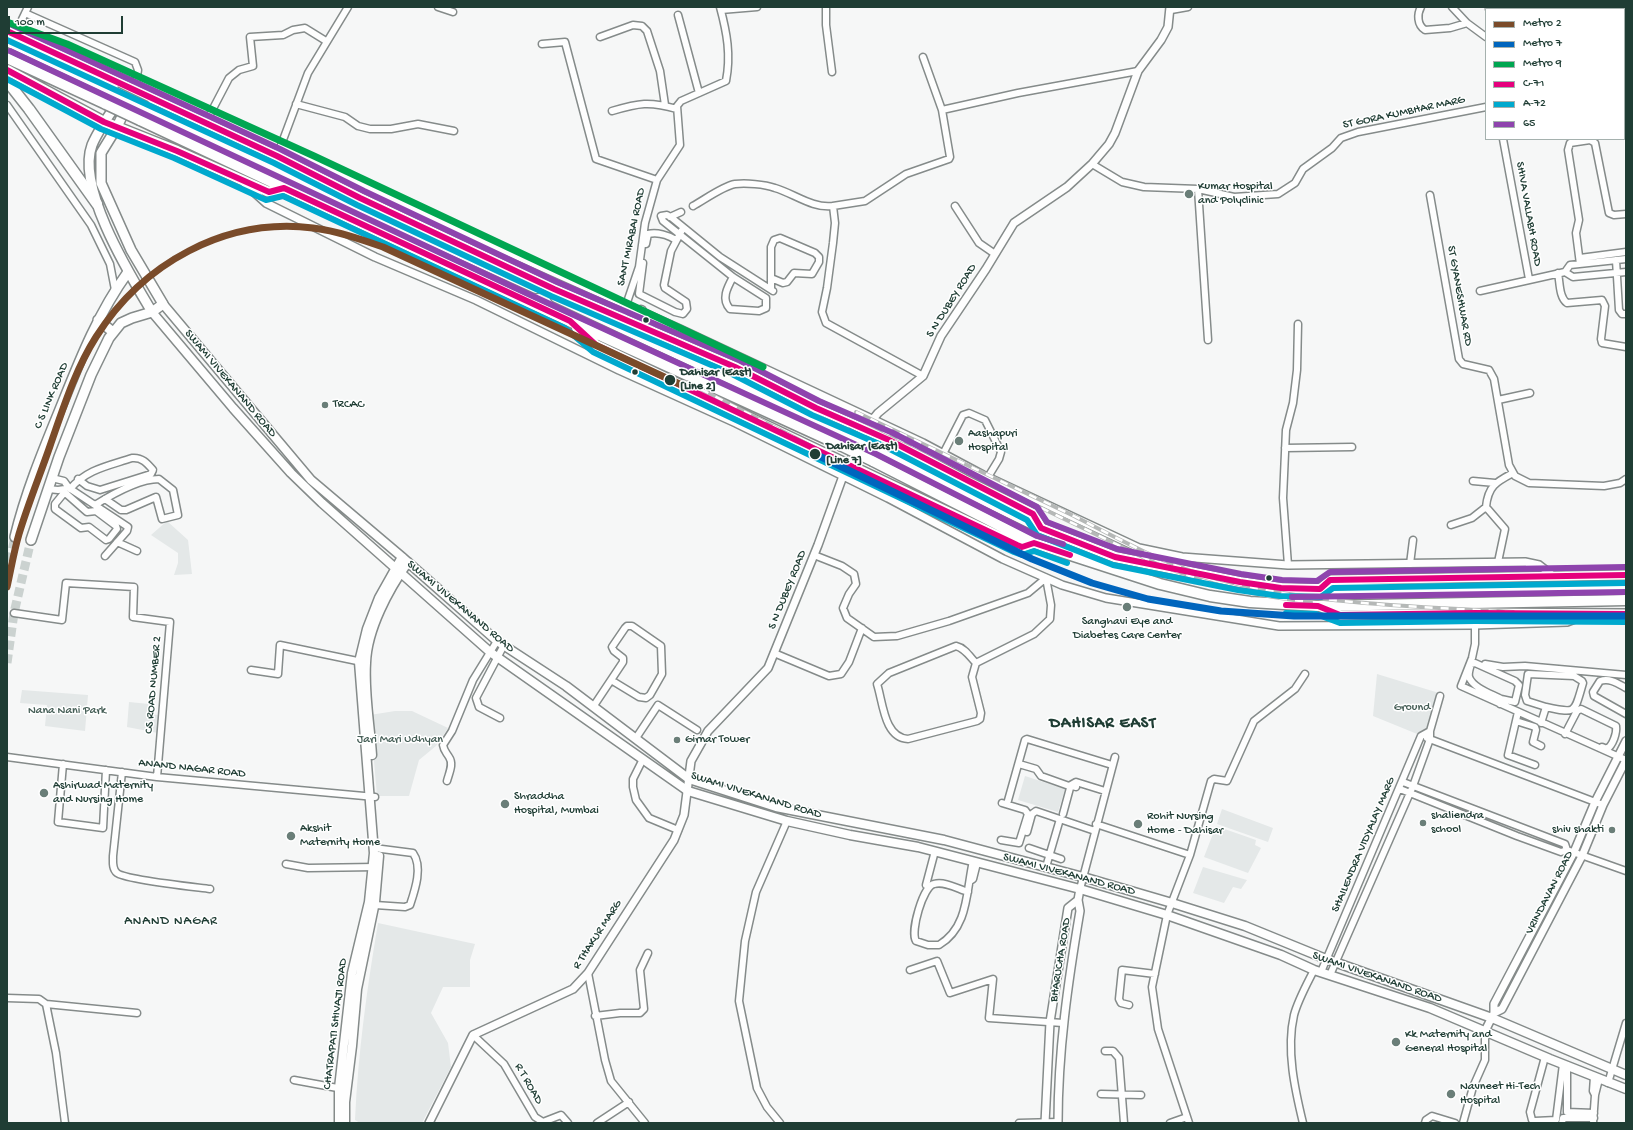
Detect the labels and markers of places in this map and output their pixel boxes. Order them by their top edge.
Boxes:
place label: Kumar Hospital and Polyclinic [1198,180,1273,208]
marker: Kumar Hospital and Polyclinic [1183,188,1195,200]
unlabelled marker [641,315,651,325]
place label: Dahisar (East) [Line 2] [680,366,752,394]
unlabelled marker [630,367,640,377]
marker: Dahisar (East) [Line 2] [663,373,677,387]
place label: TRCAC [333,398,364,412]
marker: TRCAC [320,400,330,410]
place label: Aashapuri Hospital [968,427,1018,455]
marker: Aashapuri Hospital [953,435,965,447]
place label: Dahisar (East) [Line 7] [826,440,898,468]
marker: Dahisar (East) [Line 7] [808,447,822,461]
unlabelled marker [1264,573,1274,583]
marker: Sanghavi Eye and Diabetes Care Center [1121,601,1133,613]
place label: Sanghavi Eye and Diabetes Care Center [1073,615,1181,643]
place label: Girnar Tower [685,733,749,747]
marker: Girnar Tower [672,735,682,745]
place label: Ashirwad Maternity and Nursing Home [53,779,153,807]
marker: Ashirwad Maternity and Nursing Home [38,787,50,799]
place label: Shraddha Hospital, Mumbai [514,790,599,818]
marker: Shraddha Hospital, Mumbai [499,798,511,810]
place label: shaliendra school [1431,809,1484,837]
place label: Rohit Nursing Home - Dahisar [1147,810,1223,838]
marker: Rohit Nursing Home - Dahisar [1132,818,1144,830]
marker: shaliendra school [1418,818,1428,828]
place label: Akshit Maternity Home [300,822,380,850]
place label: shiv shakti [1552,823,1604,837]
marker: shiv shakti [1607,825,1617,835]
marker: Akshit Maternity Home [285,830,297,842]
place label: Kk Maternity and General Hospital [1405,1028,1491,1056]
marker: Kk Maternity and General Hospital [1390,1036,1402,1048]
place label: Navneet Hi-Tech Hospital [1460,1080,1540,1108]
marker: Navneet Hi-Tech Hospital [1445,1088,1457,1100]

